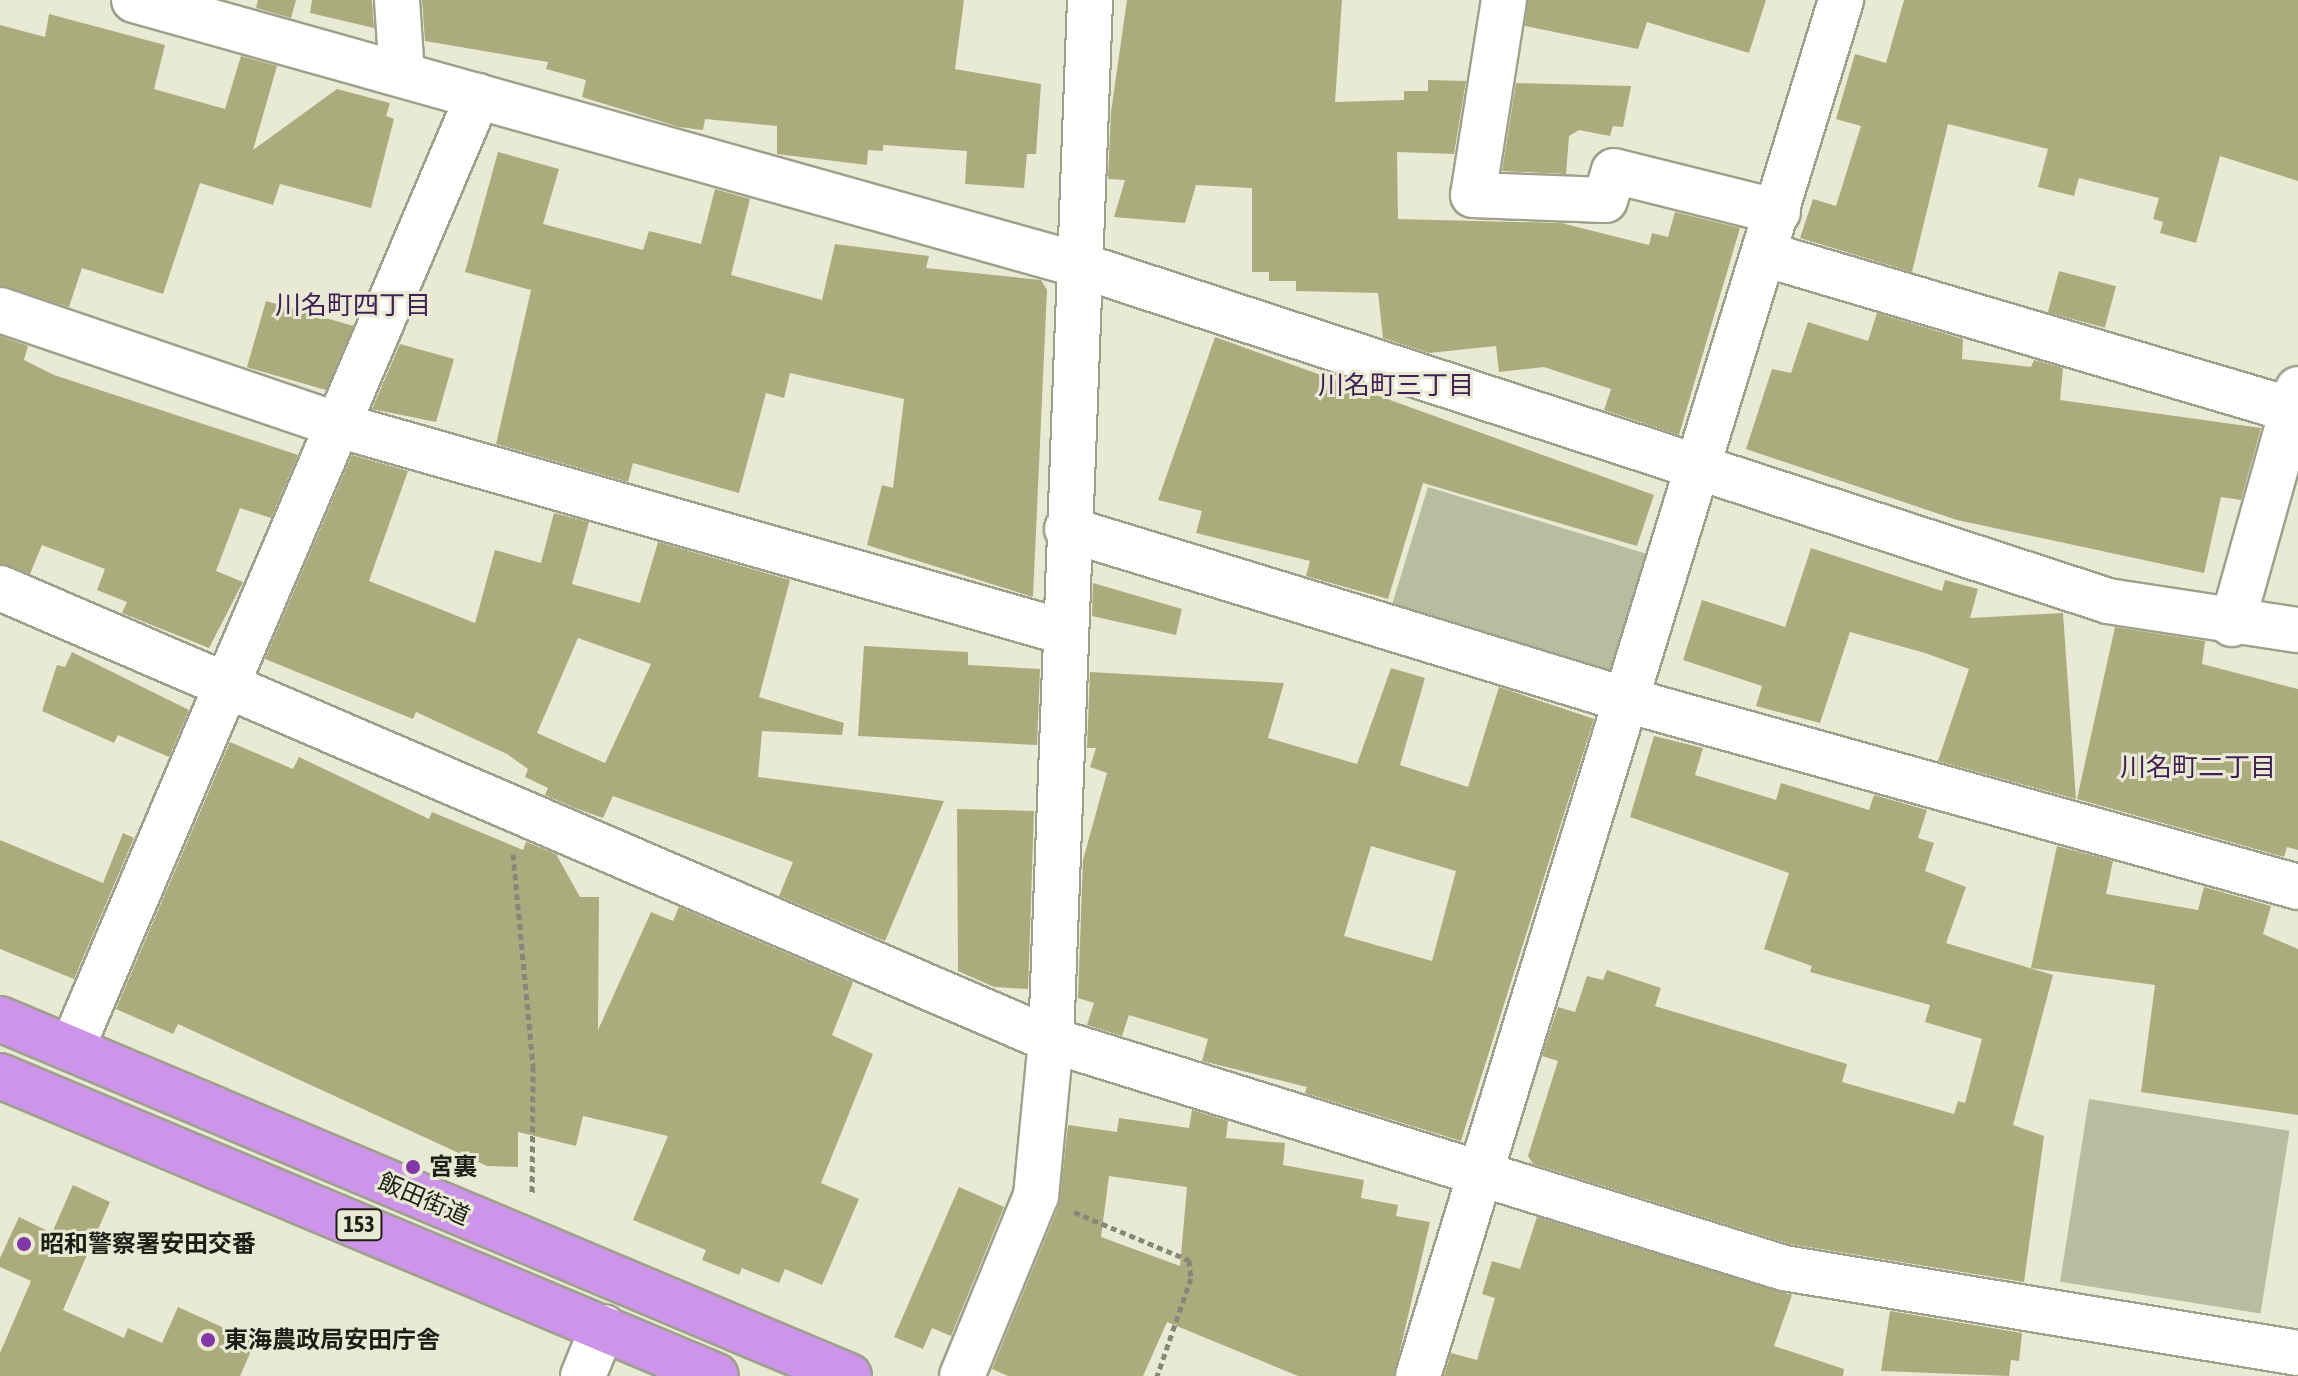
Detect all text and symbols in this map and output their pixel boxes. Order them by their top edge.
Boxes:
district label: 川名町四丁目 [275,290,431,322]
district label: 川名町三丁目 [1318,370,1474,402]
district label: 川名町二丁目 [2120,752,2276,784]
place label: 宮裏 [429,1153,477,1181]
marker: 宮裏 [404,1158,422,1176]
street label: 飯田街道 [374,1167,474,1231]
road number: 153 [335,1207,383,1243]
place label: 昭和警察署安田交番 [40,1230,256,1258]
marker: 昭和警察署安田交番 [15,1235,33,1253]
place label: 東海農政局安田庁舎 [224,1326,440,1354]
marker: 東海農政局安田庁舎 [199,1331,217,1349]

